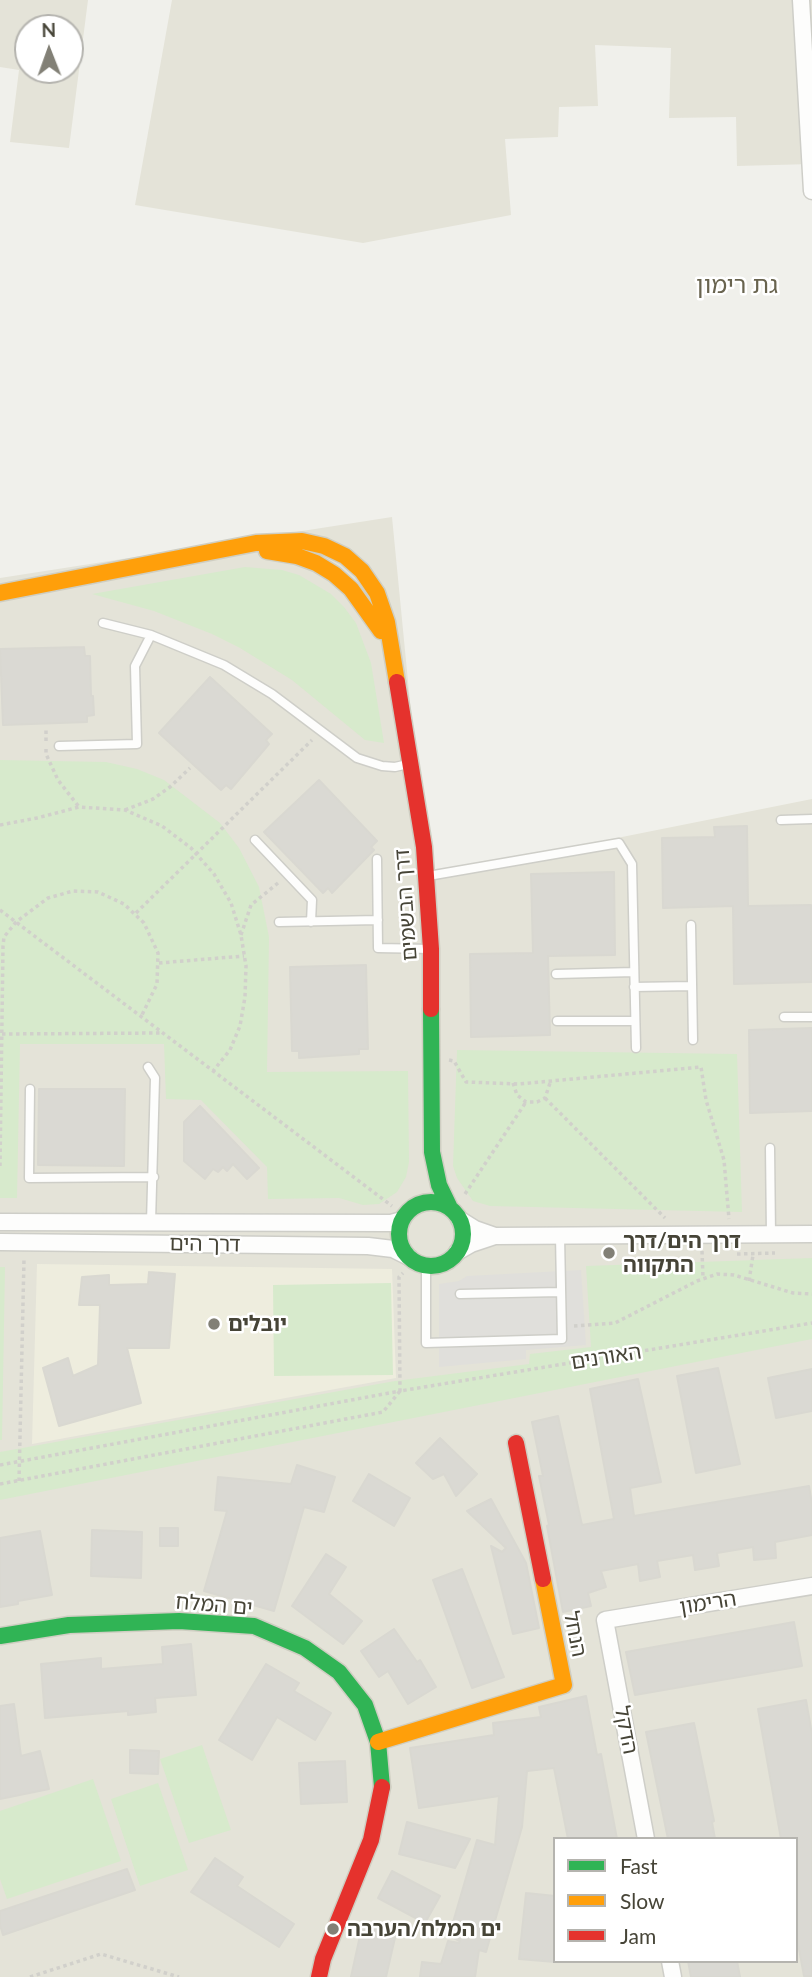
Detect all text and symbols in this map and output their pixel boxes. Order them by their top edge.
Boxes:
north arrow [14,14,84,84]
text: N [41,18,56,41]
district label: גת רימון [696,271,778,299]
street label: דרך הבשמים [390,848,422,962]
place label: דרך הים/דרך התקווה [623,1228,741,1278]
street label: דרך הים [169,1231,241,1257]
marker: דרך הים/דרך התקווה [601,1245,617,1261]
place label: יובלים [228,1311,287,1337]
marker: יובלים [206,1316,222,1332]
street label: האורנים [569,1339,643,1375]
street label: הרימון [678,1586,738,1620]
street label: ים המלח [174,1589,254,1621]
street label: הנחל [558,1609,592,1659]
street label: הדקל [609,1704,643,1756]
legend [553,1837,798,1963]
text: Fast [620,1853,657,1878]
text: Slow [620,1888,664,1913]
place label: ים המלח/הערבה [347,1916,502,1942]
marker: ים המלח/הערבה [325,1921,341,1937]
text: Jam [620,1923,656,1948]

